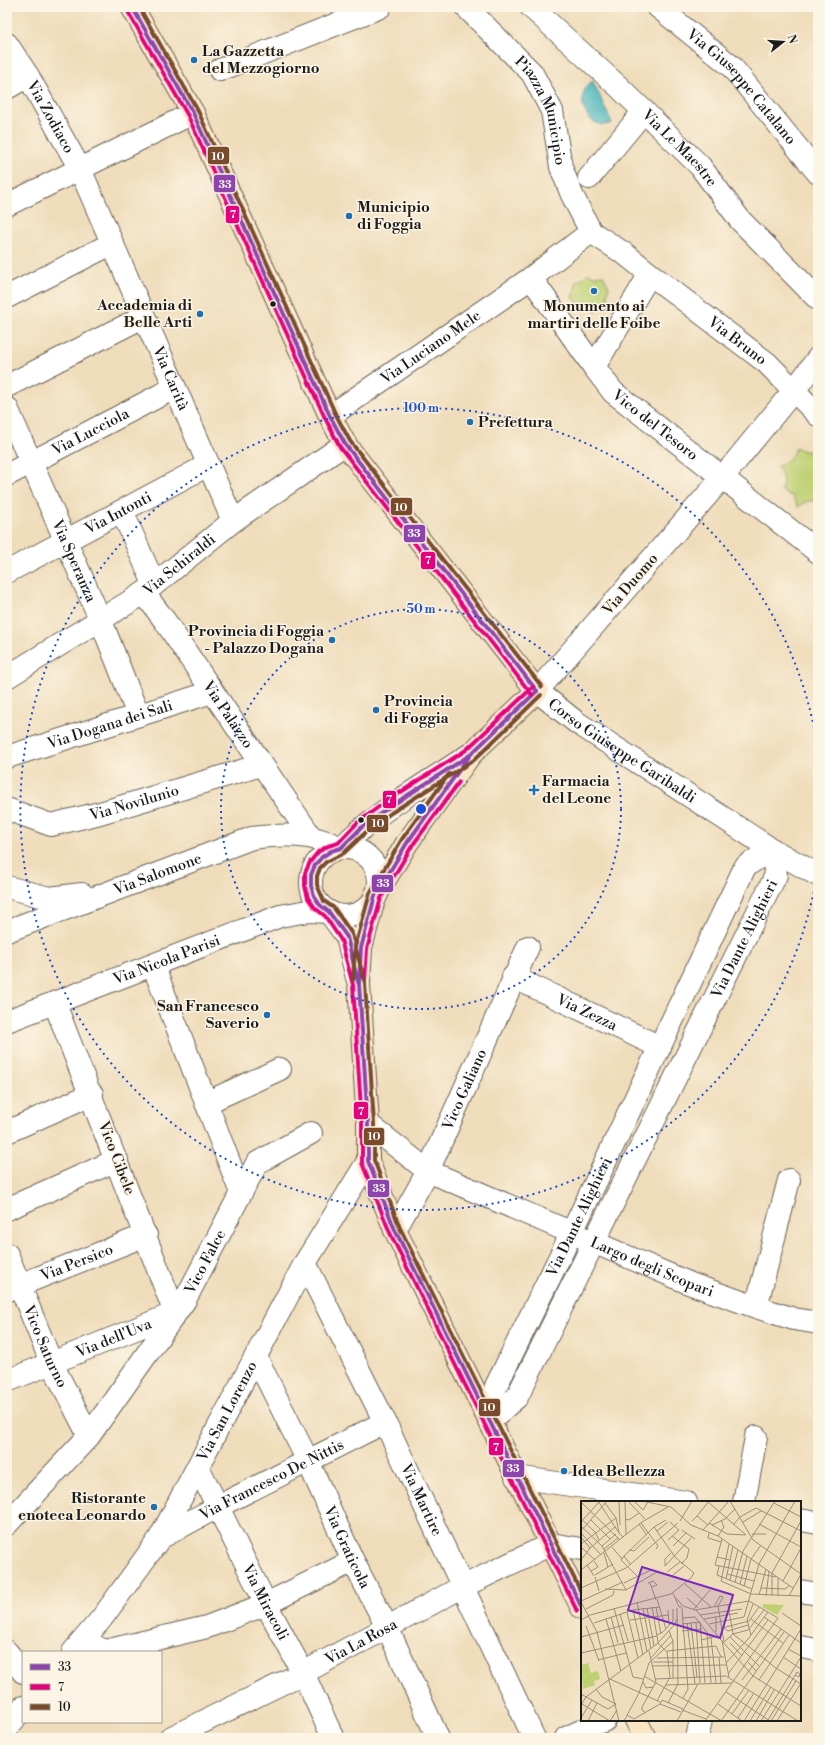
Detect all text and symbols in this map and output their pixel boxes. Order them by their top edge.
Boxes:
north arrow [763,22,803,62]
street label: Via Giuseppe Catalano [682,24,800,149]
text: N [784,33,800,46]
place label: La Gazzetta del Mezzogiorno [202,42,320,78]
street label: Piazza Municipio [510,52,570,167]
marker: La Gazzetta del Mezzogiorno [189,55,199,65]
street label: Via Zodiaco [22,76,78,157]
street label: Via Le Maestre [637,105,721,191]
line badge: 10 [207,146,230,165]
text: 10 [212,150,224,164]
line badge: 33 [213,174,236,193]
text: 33 [218,178,232,192]
place label: Municipio di Foggia [357,198,430,234]
line badge: 7 [225,205,240,224]
text: 7 [230,208,237,222]
marker: Municipio di Foggia [344,211,354,221]
marker: Monumento ai martiri delle Foibe [589,286,599,296]
place label: Accademia di Belle Arti [96,296,192,332]
place label: Monumento ai martiri delle Foibe [527,297,661,333]
unlabelled marker [268,299,278,309]
street label: Via Luciano Mele [376,306,485,389]
marker: Accademia di Belle Arti [195,309,205,319]
street label: Via Bruno [703,312,770,369]
street label: Via Carità [148,343,193,414]
street label: Vico del Tesoro [607,385,702,465]
text: 100 m [403,401,439,416]
street label: Via Lucciola [48,404,133,460]
place label: Prefettura [478,413,554,432]
marker: Prefettura [465,417,475,427]
street label: Via Intonti [81,488,155,539]
line badge: 10 [390,497,413,516]
text: 10 [395,501,407,515]
street label: Via Speranza [47,516,101,606]
line badge: 33 [403,524,426,543]
text: 33 [407,527,421,541]
street label: Via Schiraldi [139,530,220,600]
street label: Via Duomo [598,550,662,620]
line badge: 7 [420,551,436,570]
text: 7 [425,554,432,568]
text: 50 m [406,602,436,617]
place label: Provincia di Foggia - Palazzo Dogana [188,622,325,658]
marker: Provincia di Foggia - Palazzo Dogana [327,635,337,645]
street label: Via Palazzo [198,677,257,752]
place label: Provincia di Foggia [384,692,454,728]
street label: Corso Giuseppe Garibaldi [544,694,700,808]
street label: Via Dogana dei Sali [44,696,175,754]
marker: Provincia di Foggia [371,705,381,715]
place label: Farmacia del Leone [542,772,611,808]
street label: Via Novilunio [87,781,181,825]
marker: Farmacia del Leone [529,785,539,795]
line badge: 7 [382,790,397,809]
text: 7 [386,793,393,807]
centre of rings [414,802,428,816]
line badge: 10 [366,814,389,833]
unlabelled marker [356,815,366,825]
text: 10 [372,817,384,831]
street label: Via Salomone [110,849,204,900]
line badge: 33 [371,874,394,893]
street label: Via Dante Alighieri [707,876,782,1002]
text: 33 [376,877,390,891]
street label: Via Nicola Parisi [110,931,223,990]
street label: Via Zezza [553,990,621,1035]
place label: San Francesco Saverio [157,997,259,1033]
marker: San Francesco Saverio [262,1010,272,1020]
street label: Vico Galiano [438,1046,491,1134]
line badge: 7 [353,1101,369,1120]
text: 7 [358,1105,365,1119]
street label: Vico Cibele [93,1118,139,1198]
line badge: 10 [363,1127,385,1146]
text: 10 [368,1130,380,1144]
street label: Via Dante Alighieri [542,1154,616,1281]
line badge: 33 [367,1179,390,1198]
text: 33 [372,1182,386,1196]
street label: Vico Falce [180,1226,230,1298]
street label: Largo degli Scopari [587,1233,716,1301]
street label: Via Persico [37,1240,116,1286]
street label: Vico Saturno [18,1301,72,1391]
street label: Via dell'Uva [72,1314,155,1362]
street label: Via San Lorenzo [193,1358,262,1466]
line badge: 10 [478,1398,501,1417]
text: 10 [483,1401,495,1415]
street label: Via Francesco De Nittis [195,1435,347,1525]
line badge: 7 [488,1437,504,1456]
text: 7 [493,1441,500,1455]
line badge: 33 [502,1459,525,1478]
street label: Via Martire [396,1460,446,1539]
text: 33 [506,1462,520,1476]
place label: Idea Bellezza [572,1462,666,1481]
marker: Idea Bellezza [559,1466,569,1476]
place label: Ristorante enoteca Leonardo [18,1489,146,1525]
inset map [581,1501,801,1721]
marker: Ristorante enoteca Leonardo [149,1502,159,1512]
street label: Via Graticola [319,1502,375,1592]
street label: Via Miracoli [237,1560,293,1644]
street label: Via La Rosa [321,1615,401,1670]
legend [22,1651,162,1723]
text: 33 [58,1660,72,1675]
text: 7 [58,1680,64,1695]
text: 10 [58,1700,71,1715]

